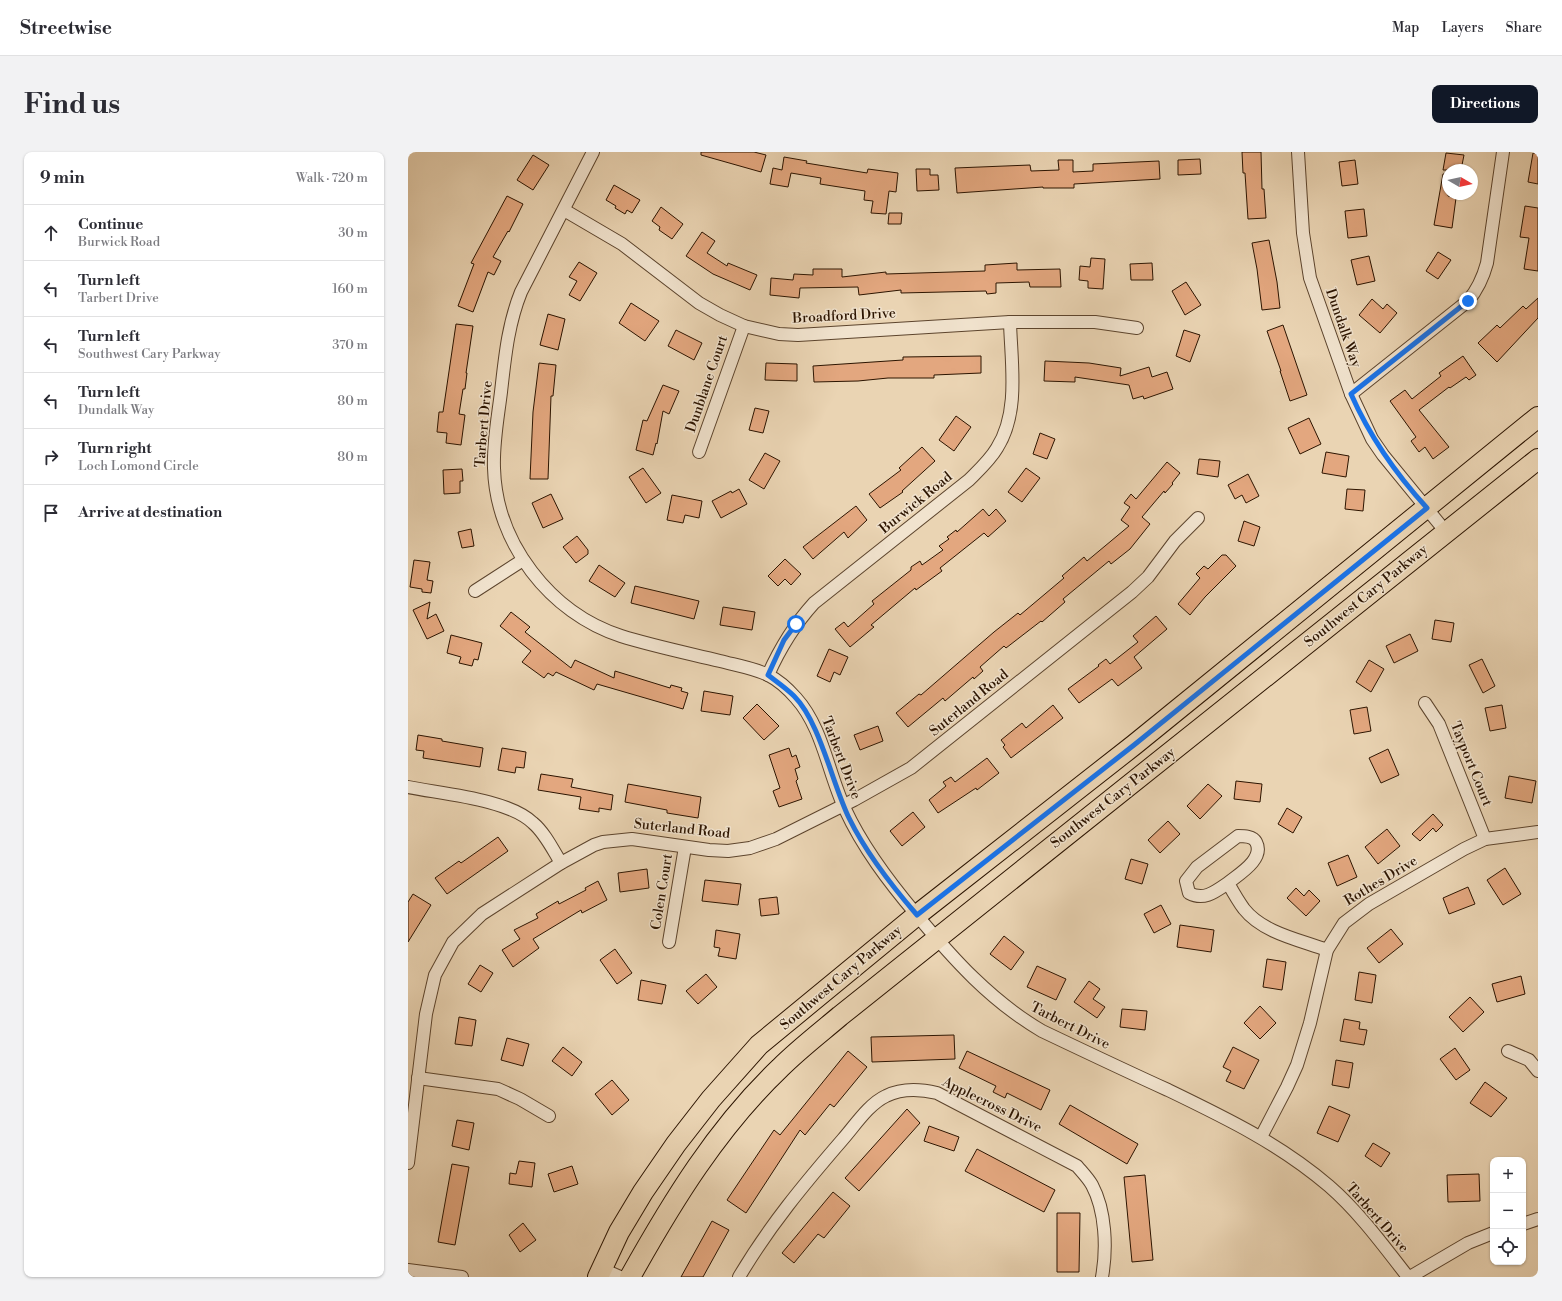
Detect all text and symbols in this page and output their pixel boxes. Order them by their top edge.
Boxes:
text: Streetwise [20,16,112,40]
text: Map [1392,19,1419,37]
text: Layers [1441,19,1484,37]
text: Share [1506,19,1542,37]
button: Directions [1432,85,1538,123]
text: Find us [24,87,120,122]
north arrow [1442,164,1478,200]
text: 9 min [40,167,85,189]
text: Walk · 720 m [296,170,368,186]
text: Continue [78,215,143,234]
icon: ahead [40,222,62,244]
text: 30 m [338,225,368,241]
text: Burwick Road [78,234,160,250]
text: Turn left [78,271,140,290]
icon: left [40,278,62,300]
text: 160 m [332,281,368,297]
street label: Dundalk Way [1321,286,1365,370]
text: Tarbert Drive [78,290,159,306]
route end [1459,292,1477,310]
street label: Broadford Drive [791,304,896,328]
text: Turn left [78,327,140,346]
street label: Dunblane Court [682,333,732,435]
icon: left [40,334,62,356]
text: 370 m [332,337,368,353]
text: Southwest Cary Parkway [78,346,221,362]
street label: Tarbert Drive [471,380,497,468]
text: Turn left [78,383,140,402]
icon: left [40,390,62,412]
text: 80 m [337,393,368,409]
text: Dundalk Way [78,402,154,418]
text: Turn right [78,439,152,458]
icon: right [40,446,62,468]
text: 80 m [337,449,368,465]
text: Loch Lomond Circle [78,458,199,474]
street label: Burwick Road [875,468,956,538]
icon: arrive [40,502,62,524]
text: Arrive at destination [78,503,222,522]
street label: Southwest Cary Parkway [1301,541,1431,651]
route start [787,615,805,633]
street label: Suterland Road [926,666,1012,740]
street label: Tarbert Drive [817,714,865,802]
street label: Tayport Court [1446,719,1496,809]
street label: Southwest Cary Parkway [1047,744,1179,852]
street label: Suterland Road [633,815,731,843]
street label: Rothes Drive [1341,852,1421,910]
street label: Colen Court [647,853,677,931]
street label: Southwest Cary Parkway [776,922,906,1034]
street label: Tarbert Drive [1027,998,1113,1054]
street label: Applecross Drive [938,1073,1045,1137]
map controls [1490,1157,1526,1265]
button: + [1490,1157,1526,1193]
street label: Tarbert Drive [1342,1179,1412,1257]
button: − [1490,1193,1526,1229]
button: locate [1490,1229,1526,1265]

